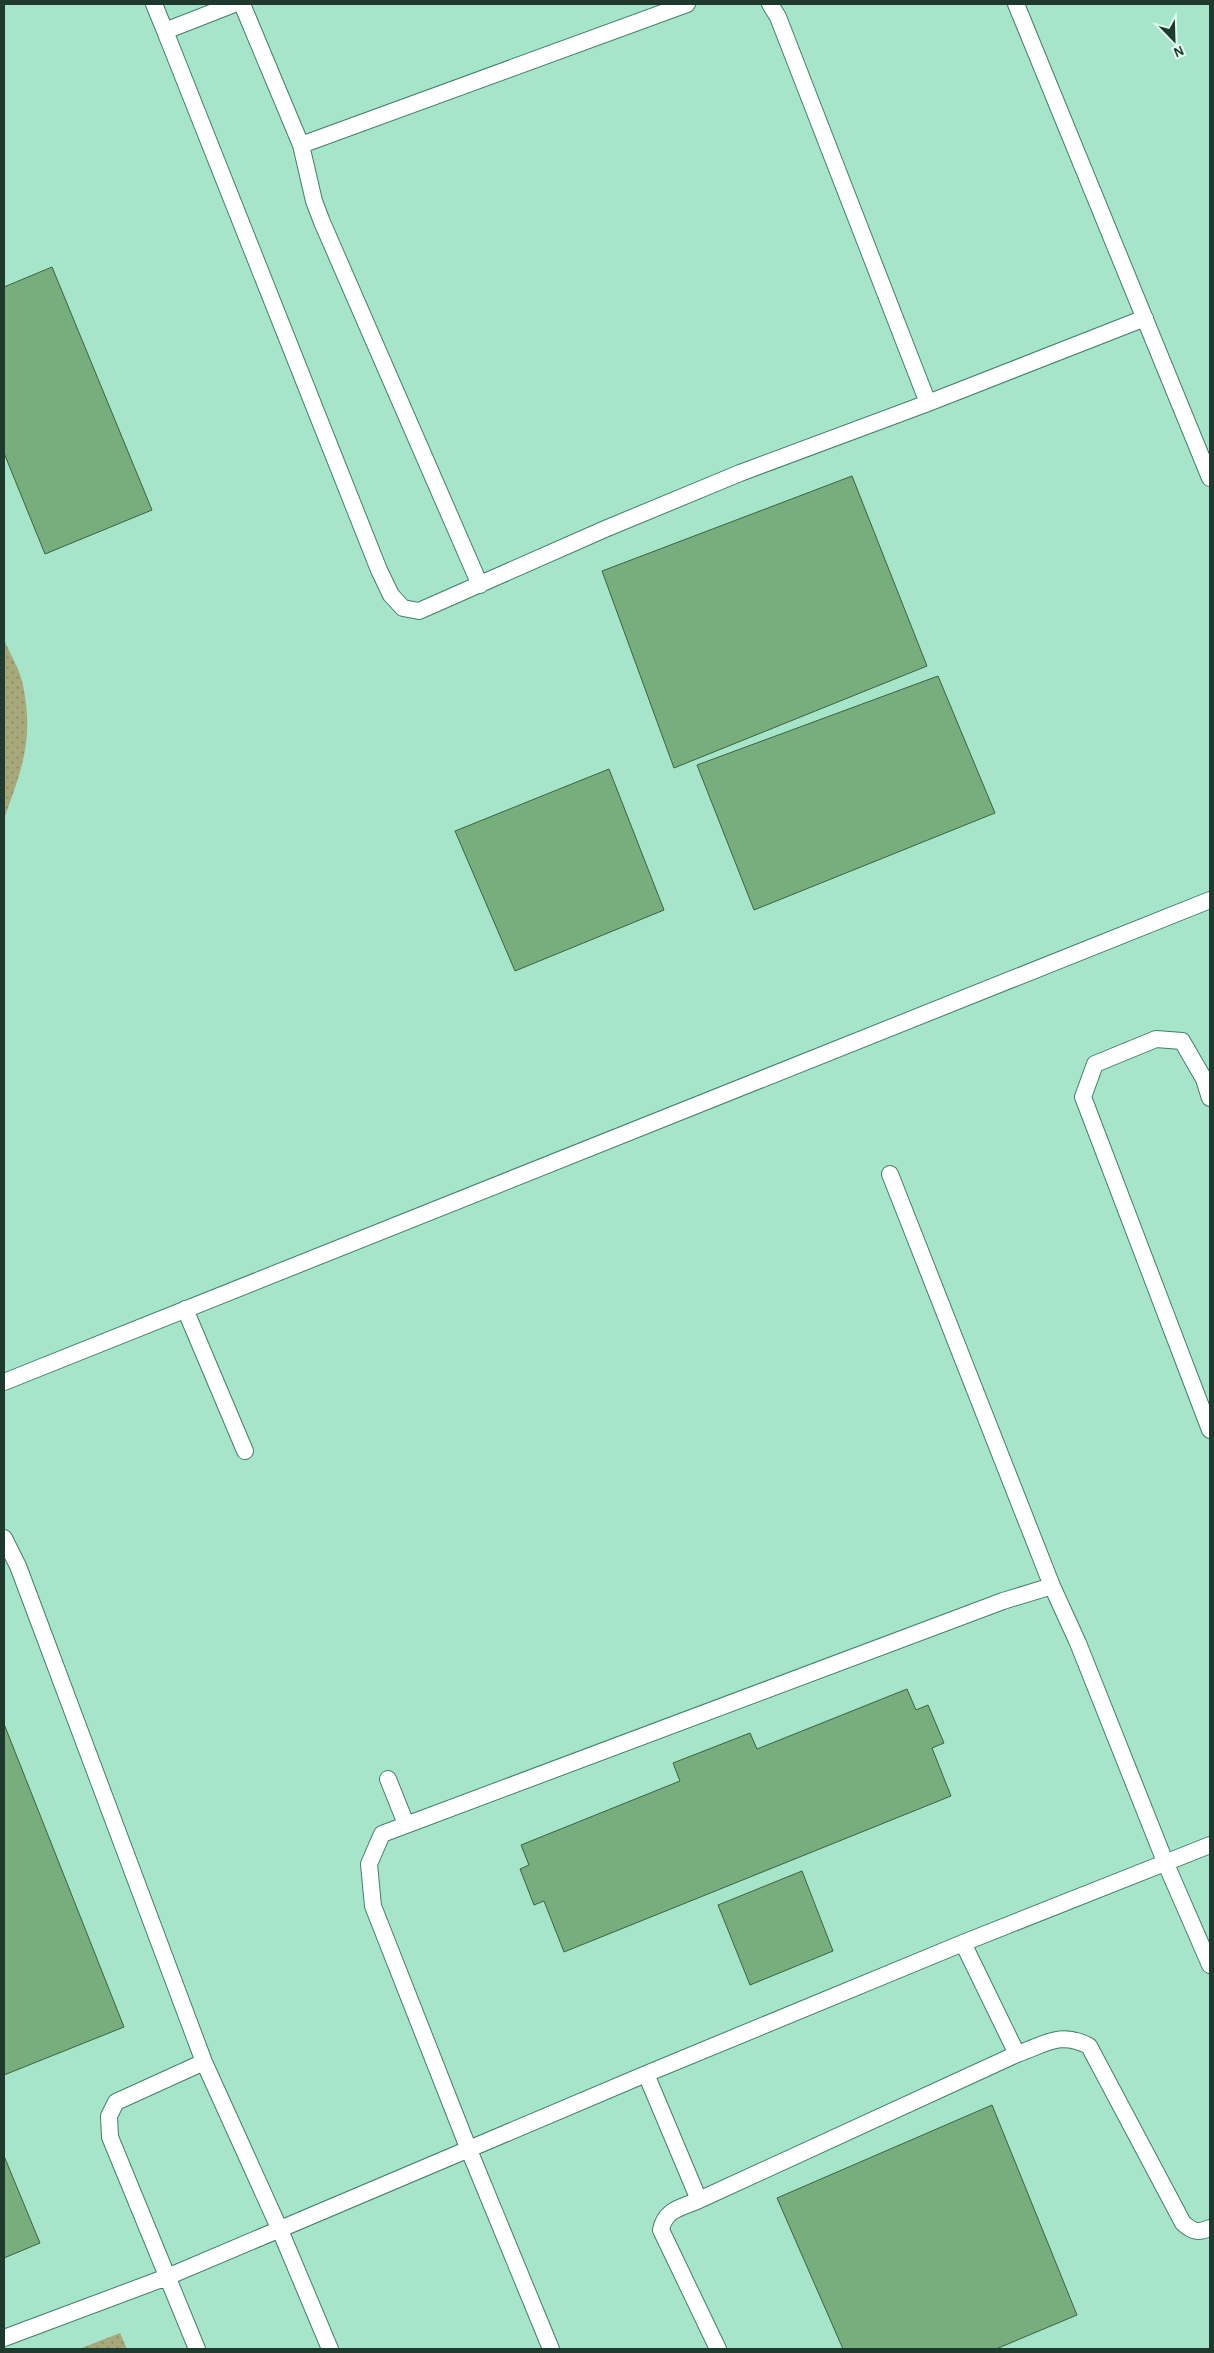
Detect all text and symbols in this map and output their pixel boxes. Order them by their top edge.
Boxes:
north arrow [1149,15,1199,65]
text: N [1171,43,1186,59]

